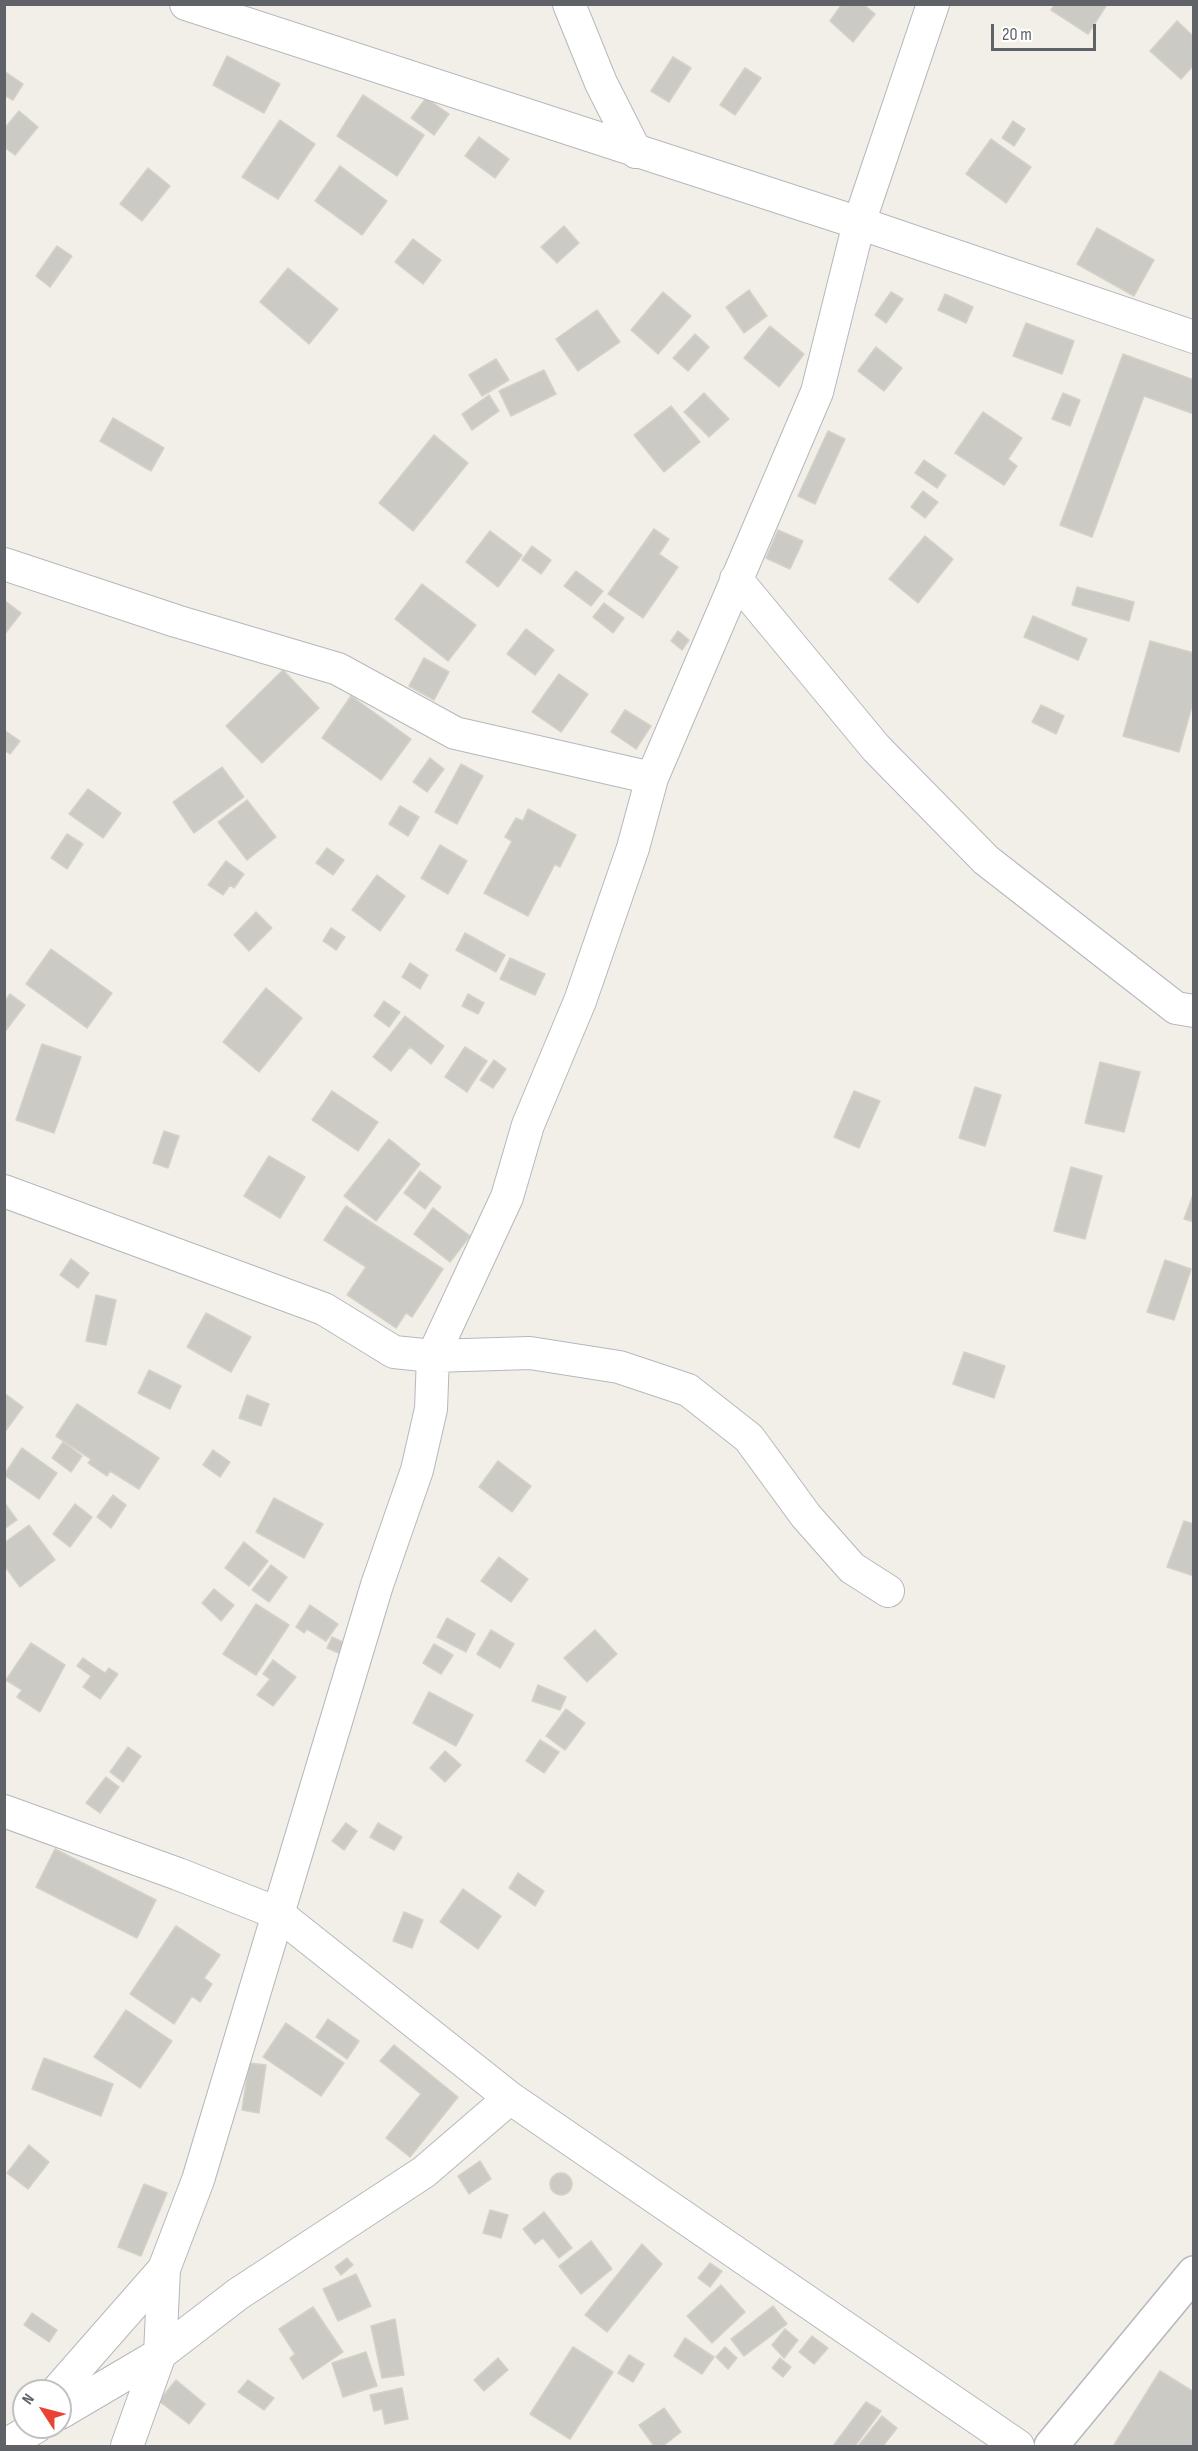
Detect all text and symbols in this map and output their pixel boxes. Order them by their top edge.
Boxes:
scale bar [994,12,1099,50]
text: 20 m [1002,24,1032,45]
north arrow [12,2379,72,2439]
text: N [18,2390,39,2408]

